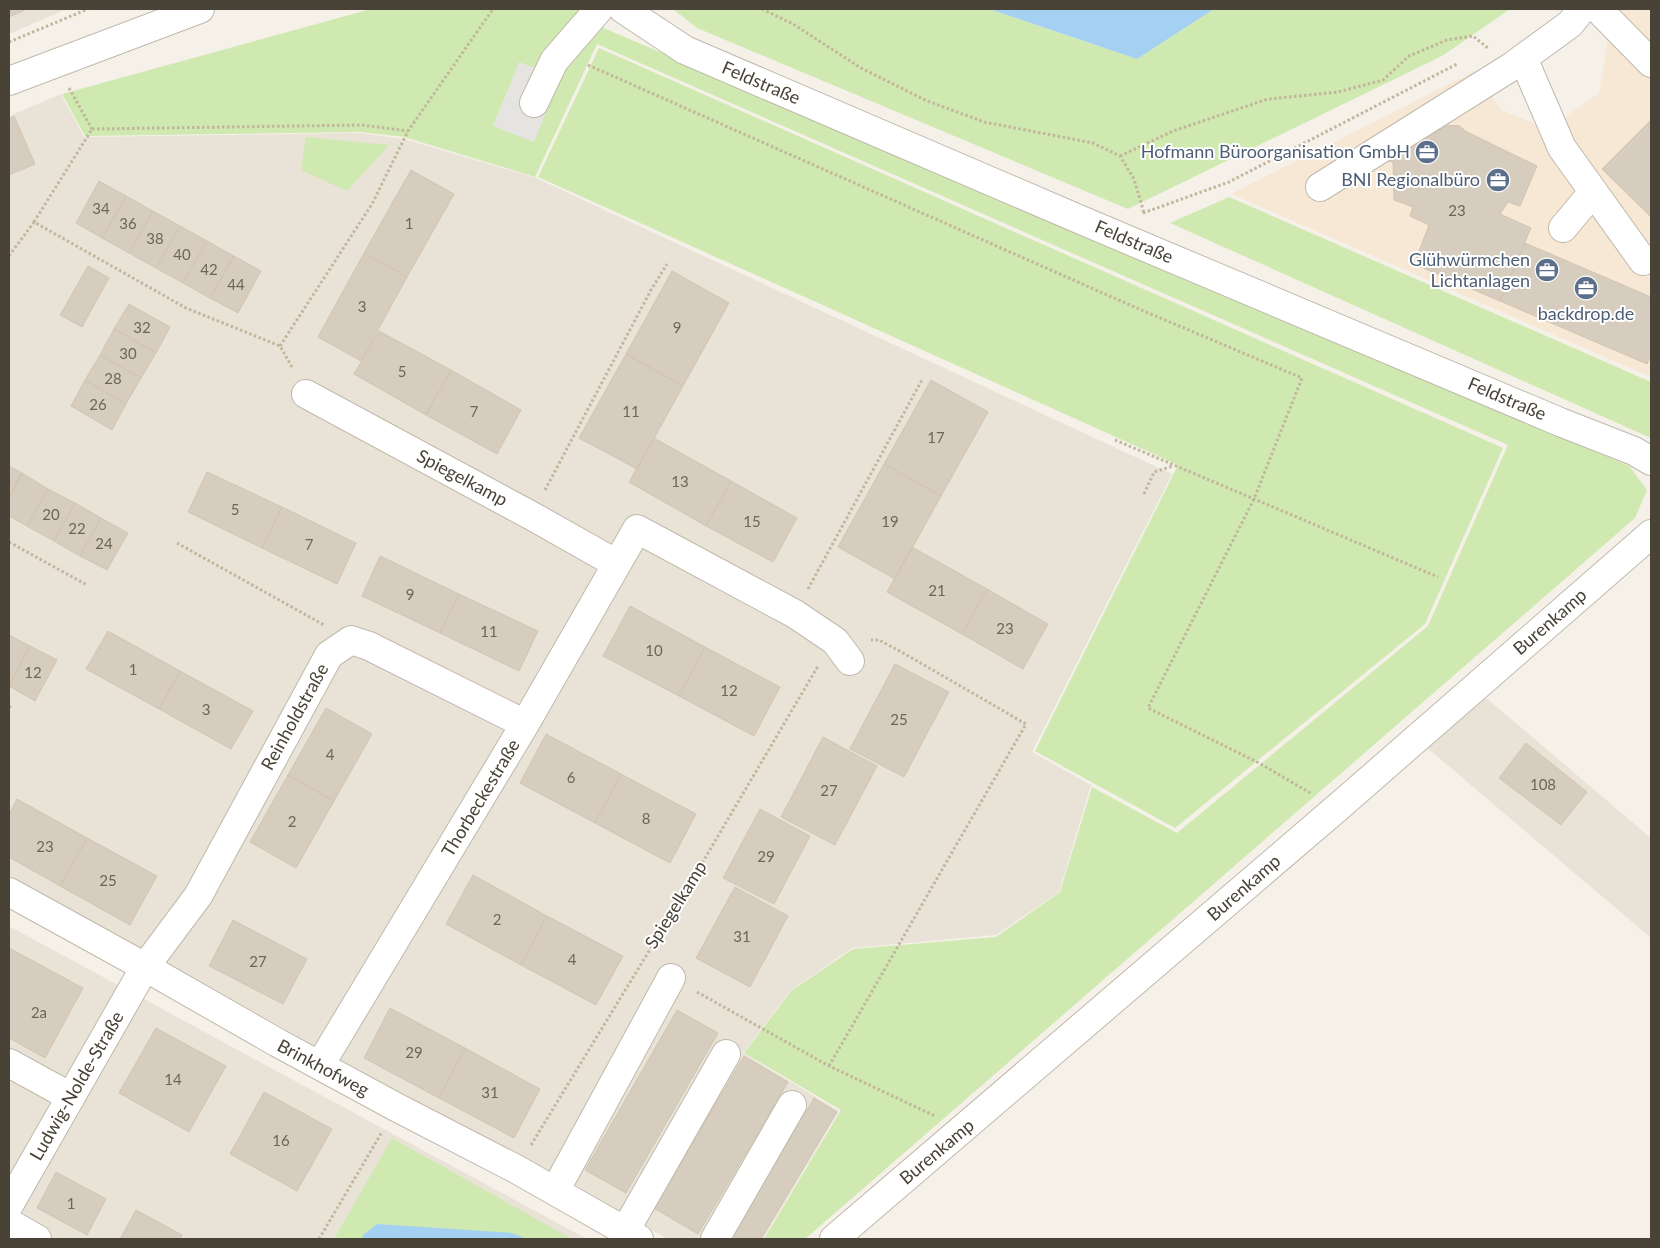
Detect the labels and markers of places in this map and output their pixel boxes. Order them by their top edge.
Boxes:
office icon: Hofmann Büroorganisation GmbH [1414,139,1440,165]
place label: Hofmann Büroorganisation GmbH [1141,140,1410,162]
office icon: BNI Regionalbüro [1485,167,1511,193]
place label: BNI Regionalbüro [1341,168,1480,190]
place label: Glühwürmchen Lichtanlagen [1409,248,1530,291]
office icon: Glühwürmchen Lichtanlagen [1534,257,1560,283]
office icon: backdrop.de [1573,275,1599,301]
place label: backdrop.de [1538,302,1634,324]

